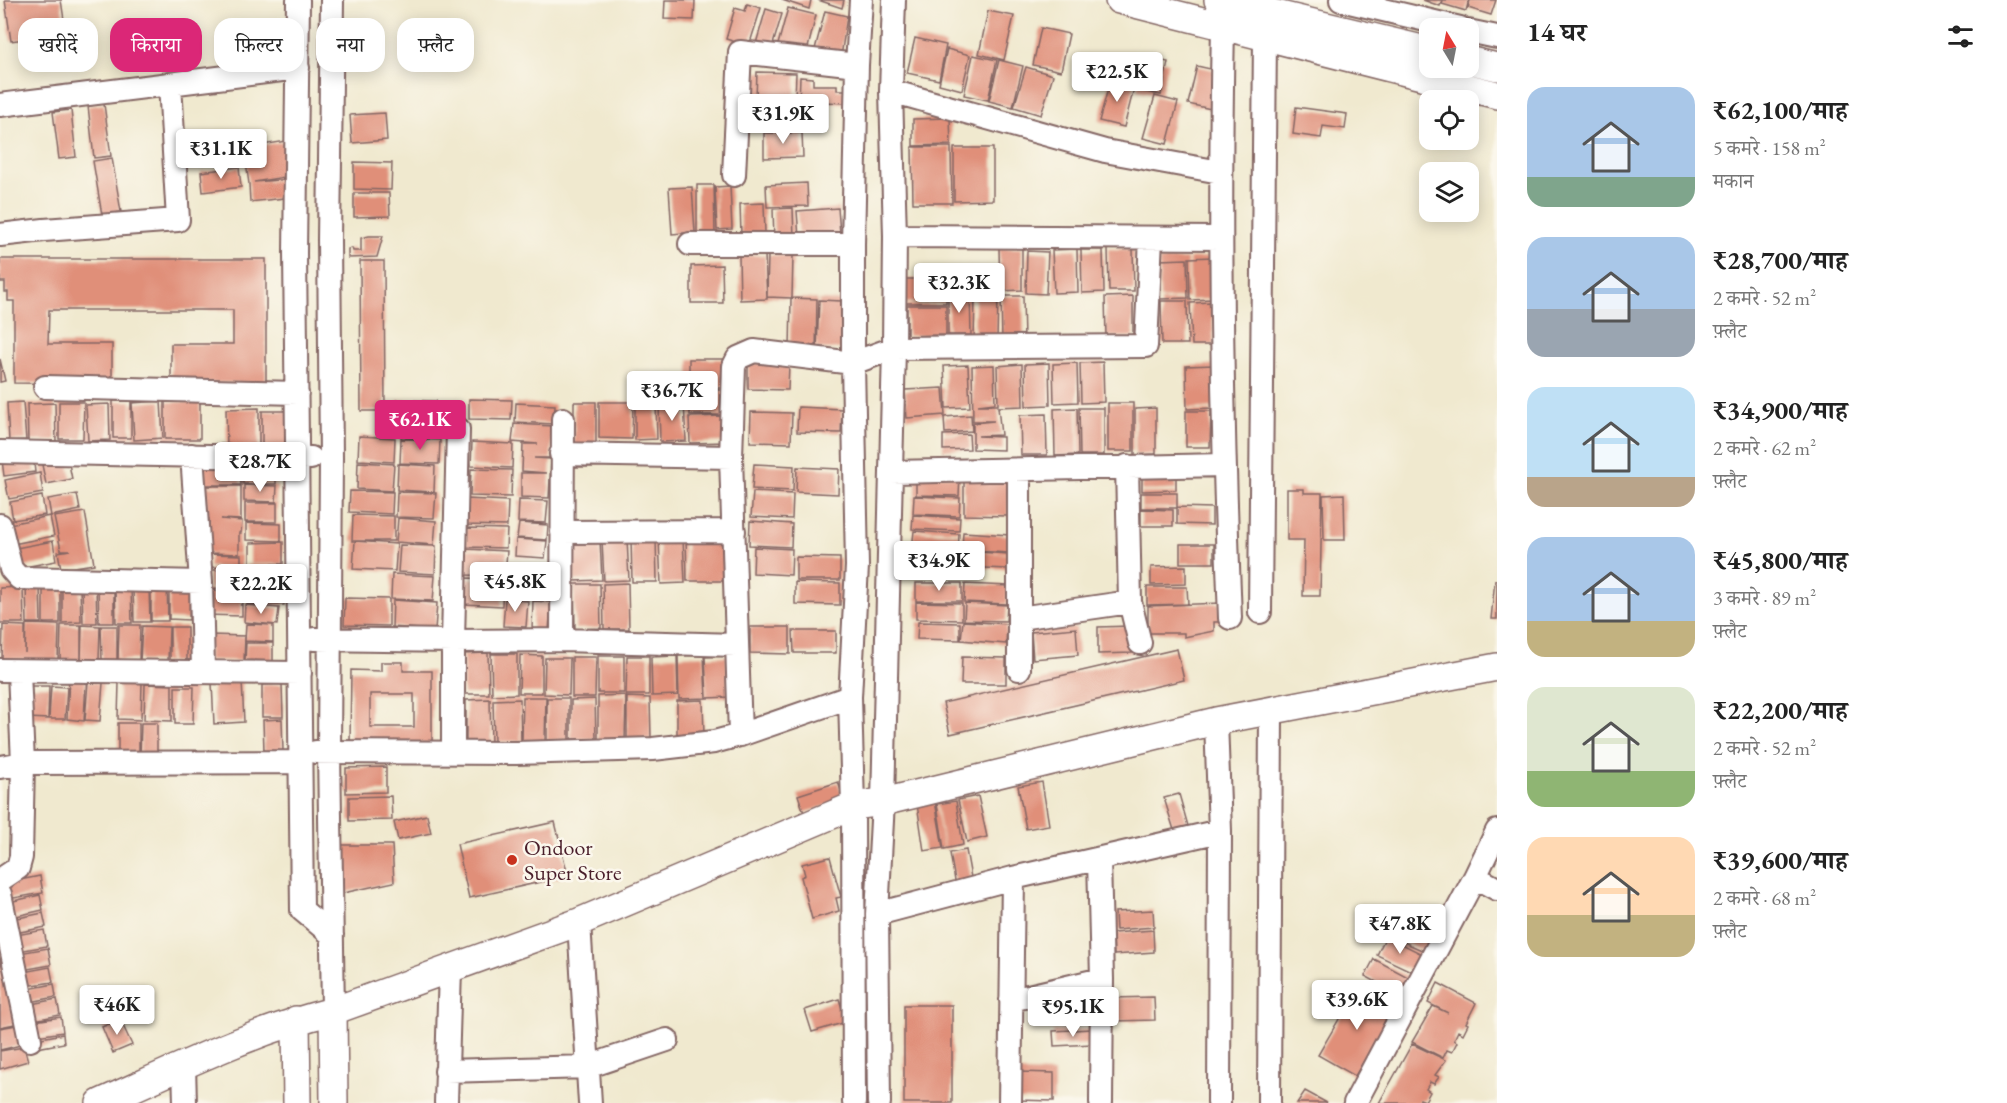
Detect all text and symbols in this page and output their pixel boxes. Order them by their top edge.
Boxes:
text: 14 घर [1527,15,1587,49]
chip: खरीदें [18,18,98,72]
chip: किराया [110,18,202,72]
chip: फ़िल्टर [214,18,304,72]
chip: नया [316,18,385,72]
chip: फ़्लैट [397,18,474,72]
north arrow [1419,18,1479,78]
map controls [1419,18,1479,222]
icon: filters [1944,20,1977,53]
pin: ₹22.5K [1068,52,1166,103]
text: ₹22.5K [1086,58,1148,84]
button: locate [1419,90,1479,150]
text: ₹62,100/माह [1713,93,1848,127]
pin: ₹31.9K [734,94,832,145]
text: ₹31.9K [752,100,814,126]
icon: home [1575,111,1647,183]
pin: ₹31.1K [172,129,270,180]
text: ₹31.1K [190,135,252,161]
text: 5 कमरे · 158 m² [1713,135,1826,161]
button: layers [1419,162,1479,222]
text: मकान [1713,168,1754,194]
text: ₹28,700/माह [1713,243,1848,277]
icon: home [1575,261,1647,333]
pin: ₹32.3K [910,263,1008,314]
text: ₹32.3K [928,269,990,295]
text: 2 कमरे · 52 m² [1713,285,1816,311]
text: फ़्लैट [1713,318,1746,344]
pin: ₹36.7K [623,371,721,422]
text: ₹36.7K [641,377,703,403]
text: ₹34,900/माह [1713,393,1848,427]
pin: ₹62.1K [371,400,469,451]
text: ₹62.1K [389,406,451,432]
icon: home [1575,411,1647,483]
text: 2 कमरे · 62 m² [1713,435,1816,461]
pin: ₹28.7K [211,442,309,493]
text: ₹28.7K [229,448,291,474]
text: फ़्लैट [1713,468,1746,494]
pin: ₹34.9K [890,541,988,592]
text: ₹45,800/माह [1713,543,1848,577]
text: ₹34.9K [908,547,970,573]
icon: home [1575,561,1647,633]
pin: ₹45.8K [466,562,564,613]
pin: ₹22.2K [212,564,310,615]
text: ₹45.8K [484,568,546,594]
text: ₹22.2K [230,570,292,596]
text: 3 कमरे · 89 m² [1713,585,1816,611]
text: फ़्लैट [1713,618,1746,644]
text: ₹22,200/माह [1713,693,1848,727]
icon: home [1575,711,1647,783]
text: 2 कमरे · 52 m² [1713,735,1816,761]
text: फ़्लैट [1713,768,1746,794]
place label: Ondoor Super Store [524,833,622,887]
text: ₹39,600/माह [1713,843,1848,877]
marker: Ondoor Super Store [505,853,519,867]
icon: home [1575,861,1647,933]
text: 2 कमरे · 68 m² [1713,885,1816,911]
pin: ₹47.8K [1351,904,1449,955]
text: ₹47.8K [1369,910,1431,936]
text: फ़्लैट [1713,918,1746,944]
pin: ₹39.6K [1308,980,1406,1031]
pin: ₹46K [81,985,153,1036]
text: ₹39.6K [1326,986,1388,1012]
pin: ₹95.1K [1024,987,1122,1038]
text: ₹46K [94,991,140,1017]
text: ₹95.1K [1042,993,1104,1019]

